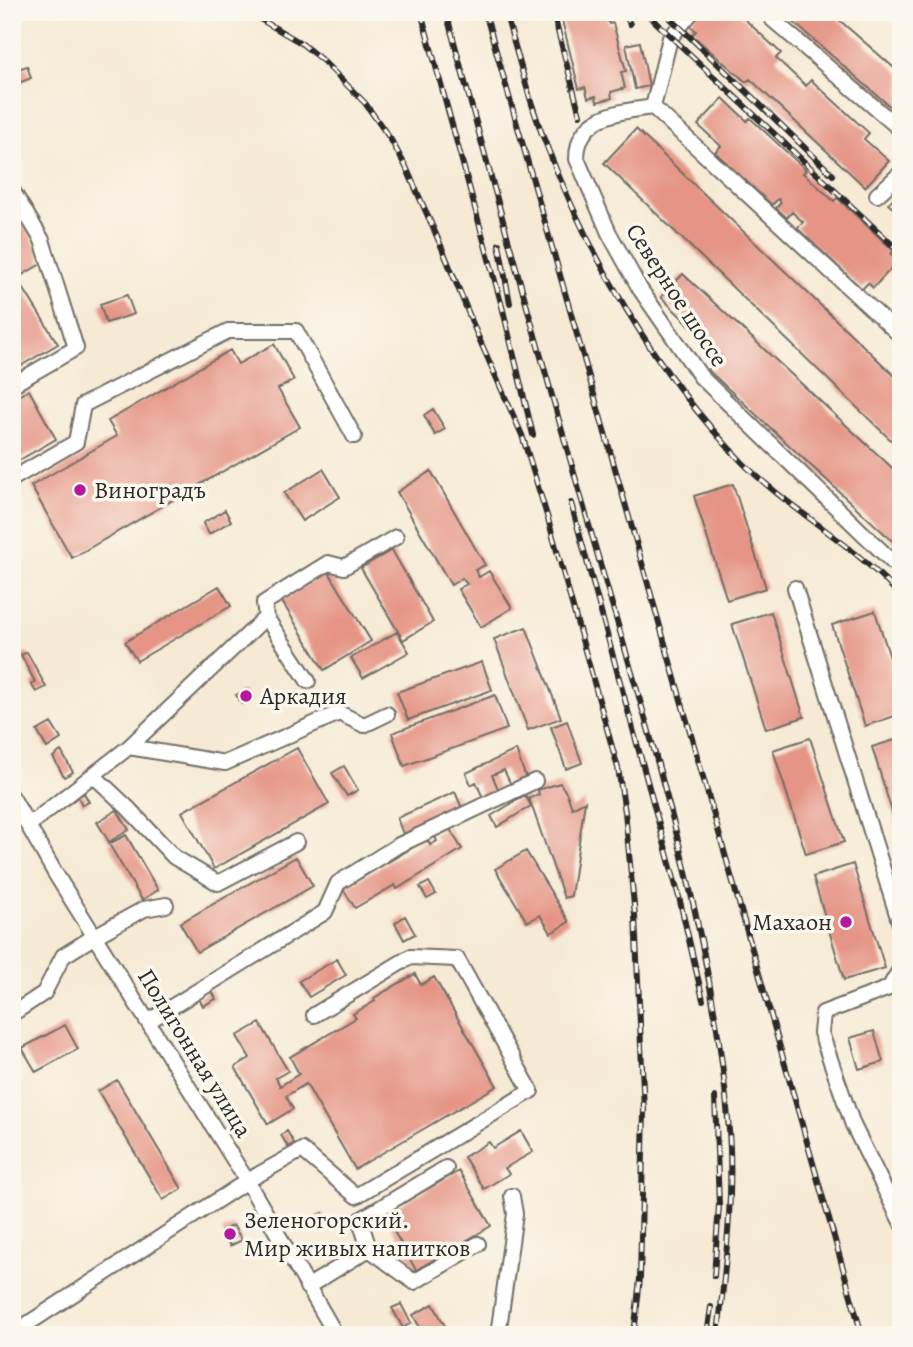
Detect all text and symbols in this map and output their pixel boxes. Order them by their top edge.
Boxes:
street label: Северное шоссе [619,217,735,373]
place label: Виноградъ [94,474,206,506]
marker: Виноградъ [72,482,88,498]
place label: Аркадия [259,680,347,712]
marker: Аркадия [238,688,254,704]
place label: Махаон [752,906,832,938]
marker: Махаон [838,914,854,930]
street label: Полигонная улица [130,962,260,1144]
place label: Зеленогорский. Мир живых напитков [244,1204,471,1264]
marker: Зеленогорский. Мир живых напитков [222,1226,238,1242]

